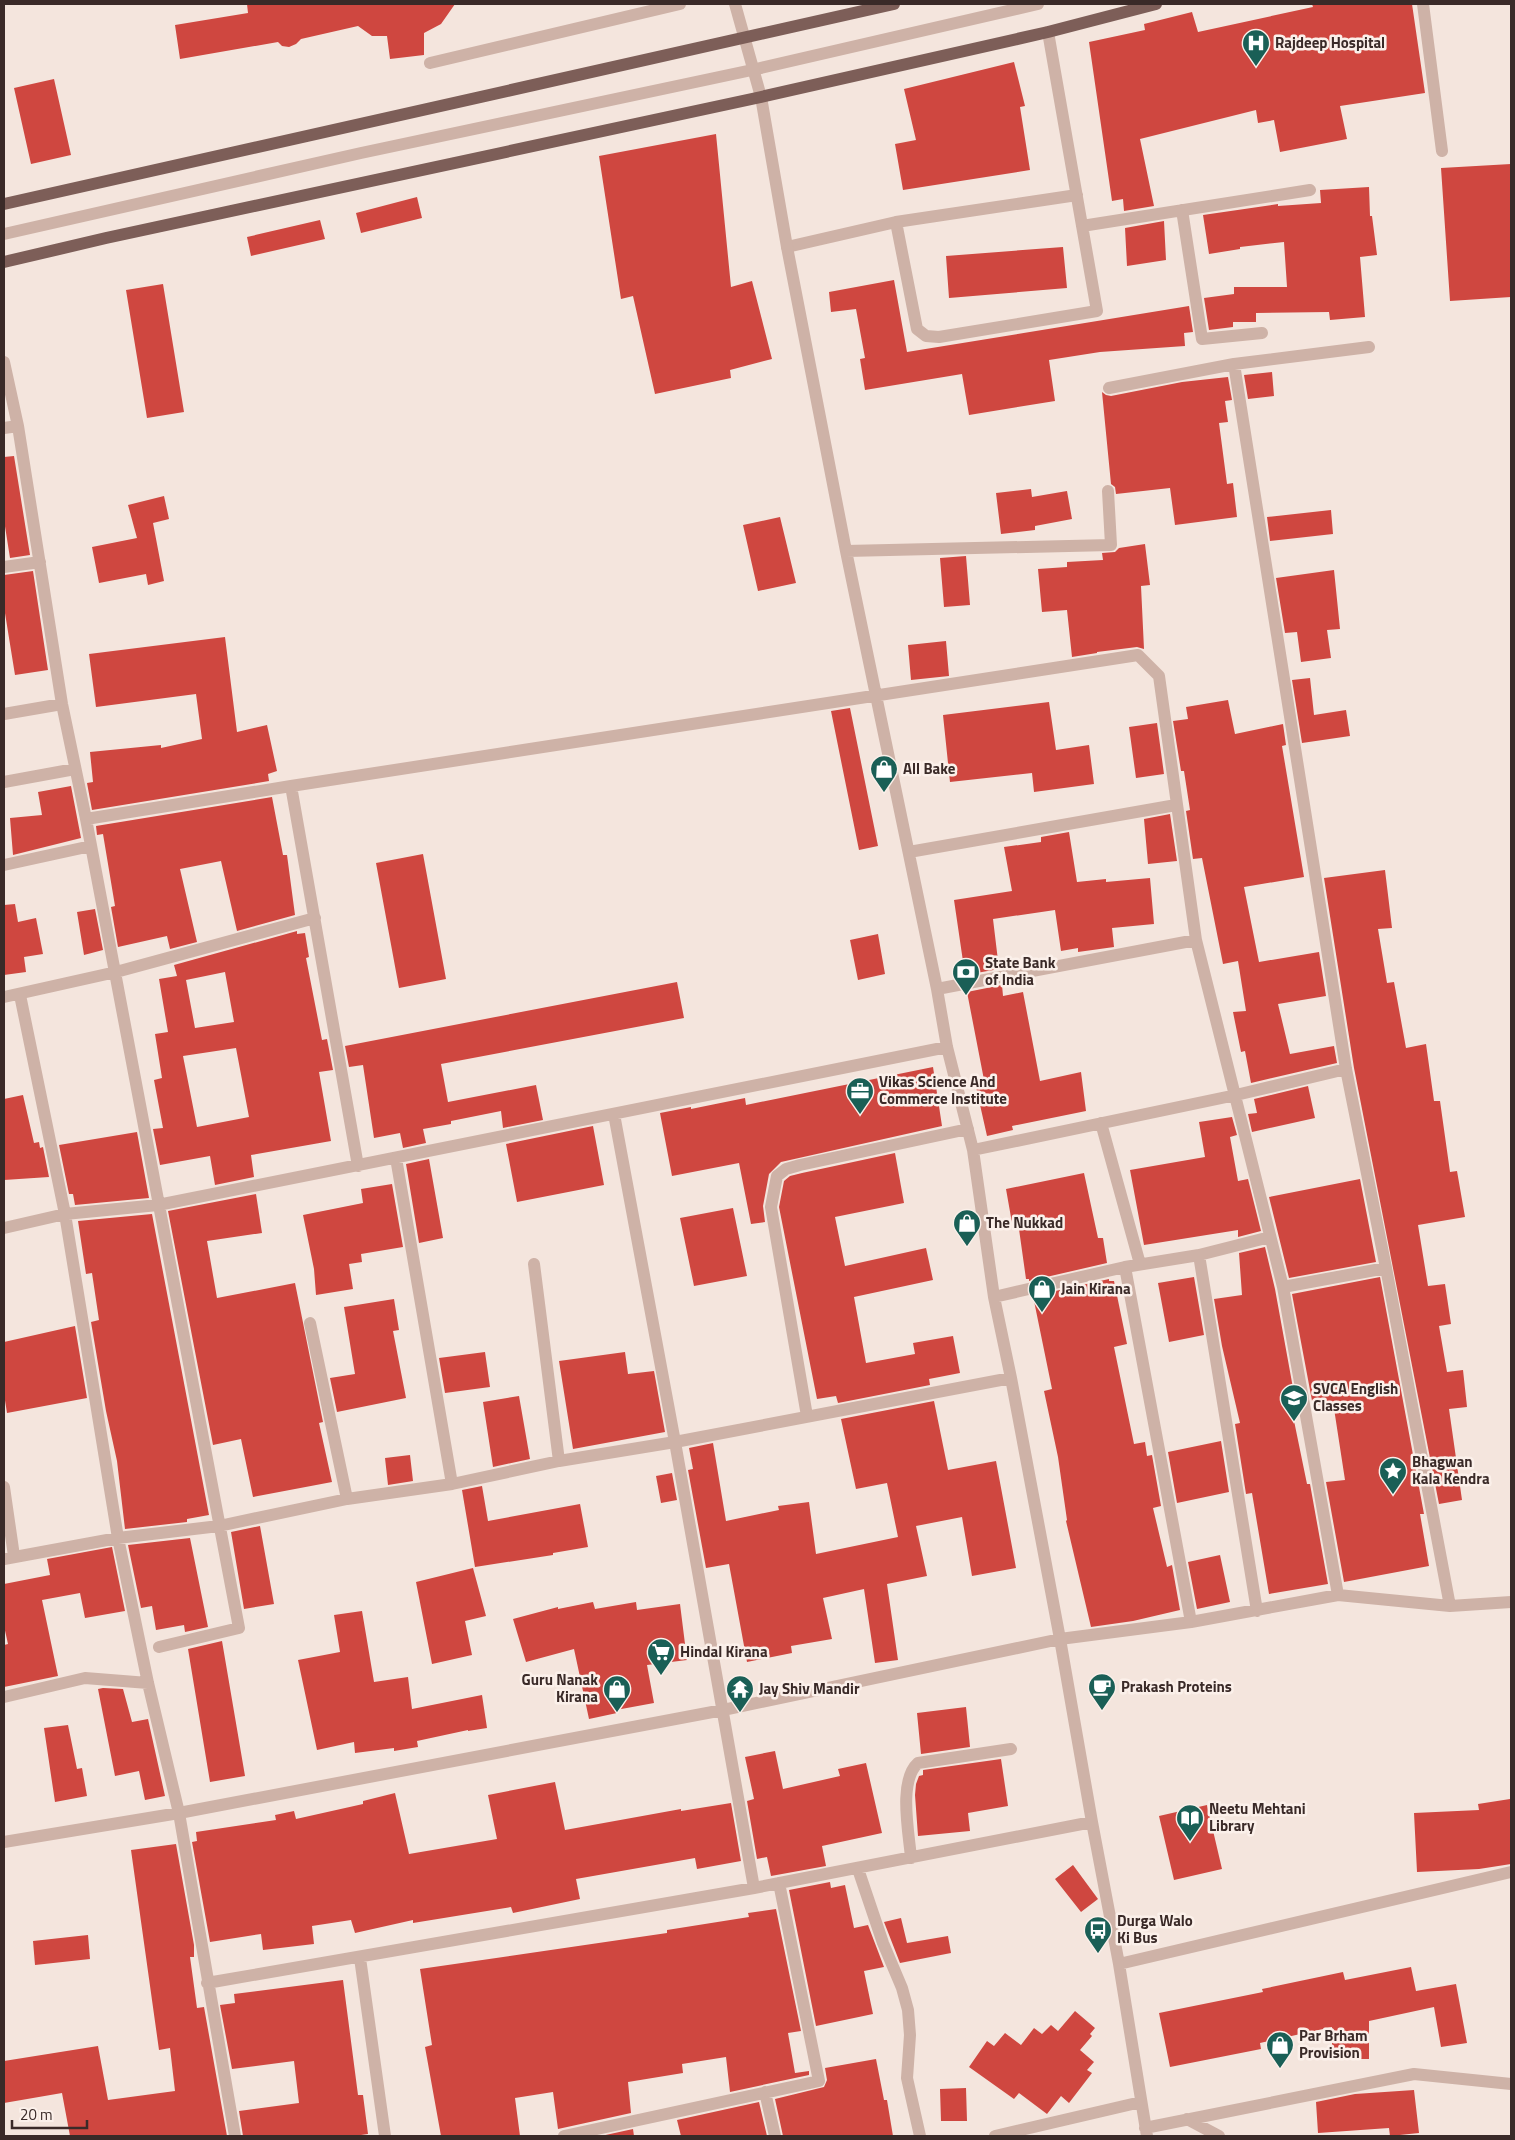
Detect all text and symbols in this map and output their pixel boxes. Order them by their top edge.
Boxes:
hospital icon: Rajdeep Hospital [1241,28,1271,67]
place label: Rajdeep Hospital [1275,31,1385,54]
shop icon: All Bake [869,754,899,793]
place label: All Bake [903,757,956,780]
place label: State Bank of India [985,951,1056,991]
bank icon: State Bank of India [951,957,981,996]
place label: Vikas Science And Commerce Institute [879,1070,1007,1110]
office icon: Vikas Science And Commerce Institute [845,1076,875,1115]
shop icon: The Nukkad [952,1208,982,1247]
place label: The Nukkad [986,1211,1063,1234]
shop icon: Jain Kirana [1027,1274,1057,1313]
place label: Jain Kirana [1061,1277,1131,1300]
place label: SVCA English Classes [1313,1377,1398,1417]
school or university icon: SVCA English Classes [1279,1383,1309,1422]
place label: Bhagwan Kala Kendra [1412,1450,1490,1490]
place icon: Bhagwan Kala Kendra [1378,1456,1408,1495]
supermarket icon: Hindal Kirana [646,1637,676,1676]
place label: Hindal Kirana [680,1640,768,1663]
place label: Guru Nanak Kirana [522,1668,598,1708]
cafe icon: Prakash Proteins [1087,1672,1117,1711]
shop icon: Guru Nanak Kirana [602,1674,632,1713]
temple icon: Jay Shiv Mandir [725,1674,755,1713]
place label: Prakash Proteins [1121,1675,1232,1698]
place label: Jay Shiv Mandir [759,1677,860,1700]
place label: Neetu Mehtani Library [1209,1797,1306,1837]
library icon: Neetu Mehtani Library [1175,1803,1205,1842]
place label: Durga Walo Ki Bus [1117,1909,1193,1949]
bus stop icon: Durga Walo Ki Bus [1083,1915,1113,1954]
place label: Par Brham Provision [1299,2024,1368,2064]
shop icon: Par Brham Provision [1265,2030,1295,2069]
scale bar [12,2098,88,2130]
text: 20 m [20,2103,53,2126]

